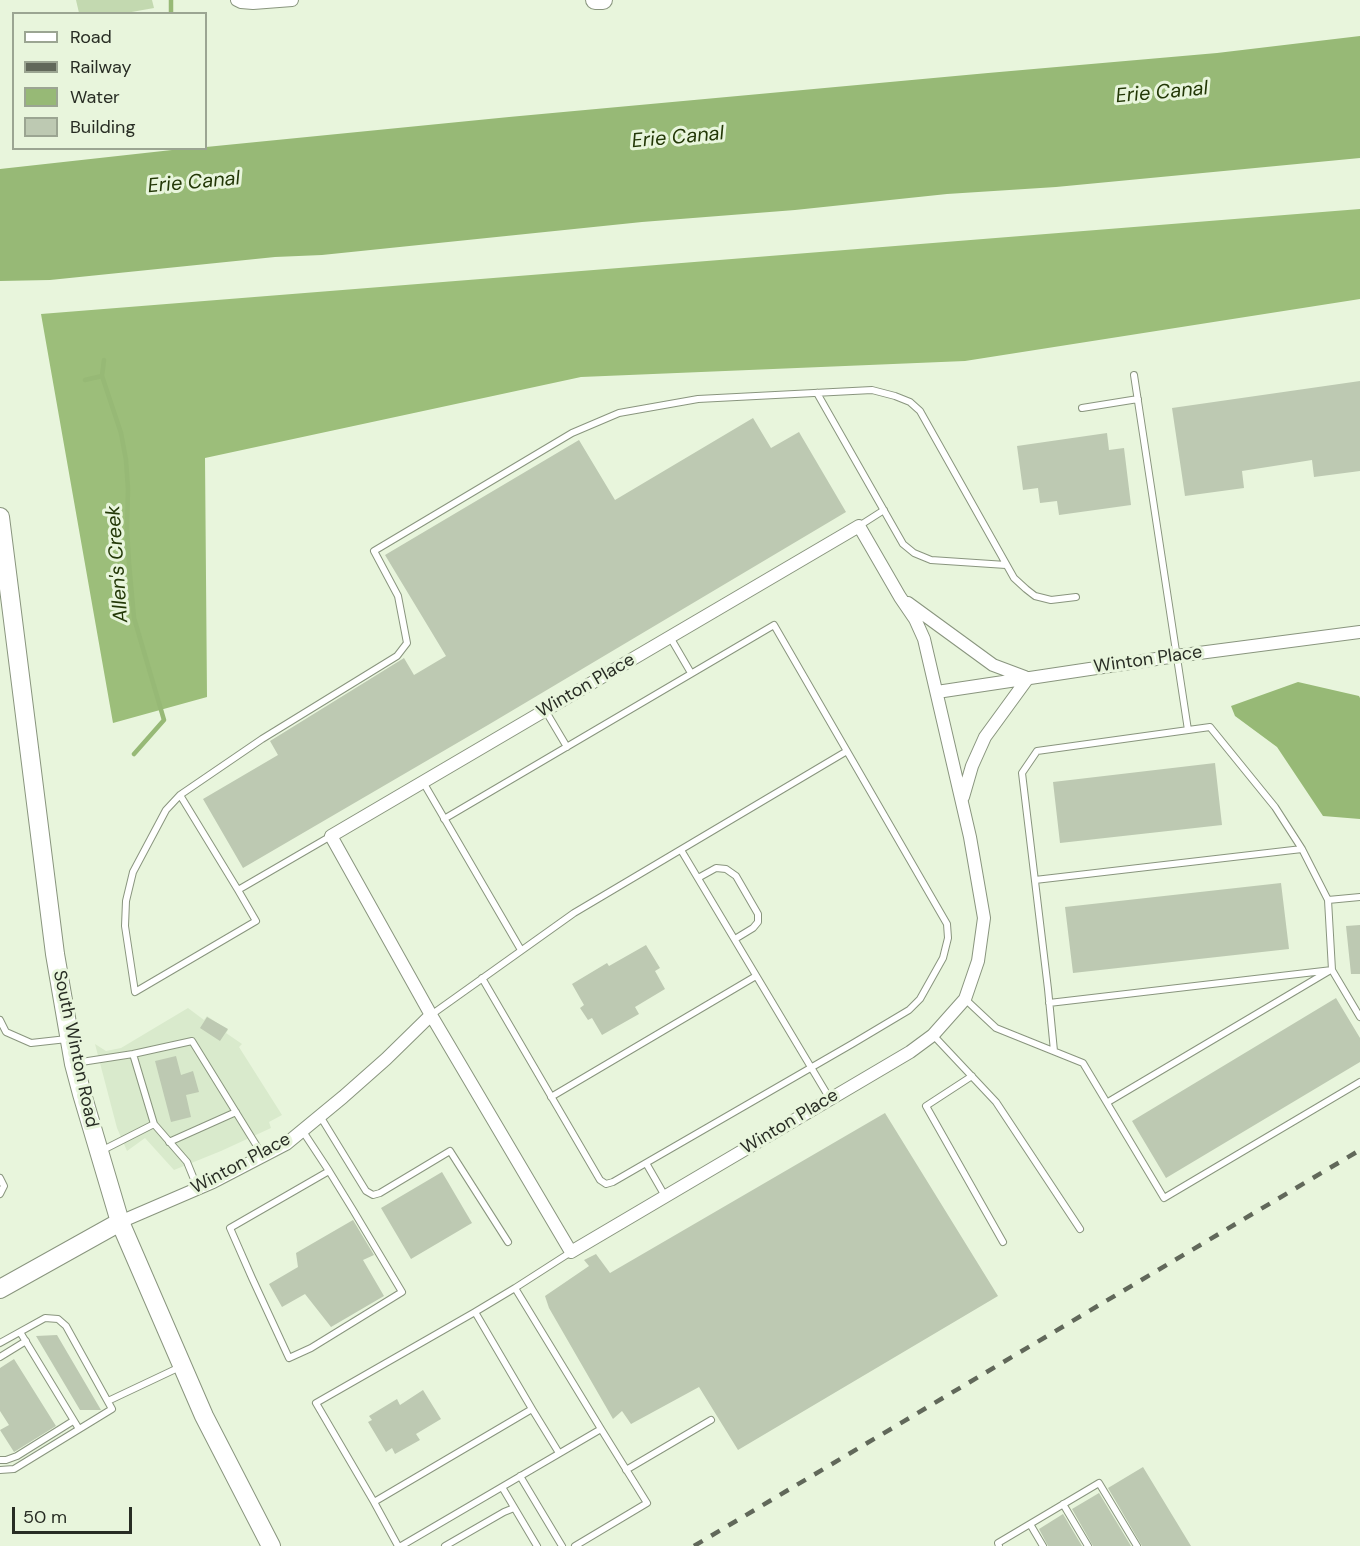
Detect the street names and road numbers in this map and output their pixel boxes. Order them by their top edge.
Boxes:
street label: Winton Place [1092,642,1204,678]
street label: Winton Place [533,649,639,723]
street label: South Winton Road [48,968,102,1130]
street label: Winton Place [738,1085,842,1159]
street label: Winton Place [188,1129,294,1199]

